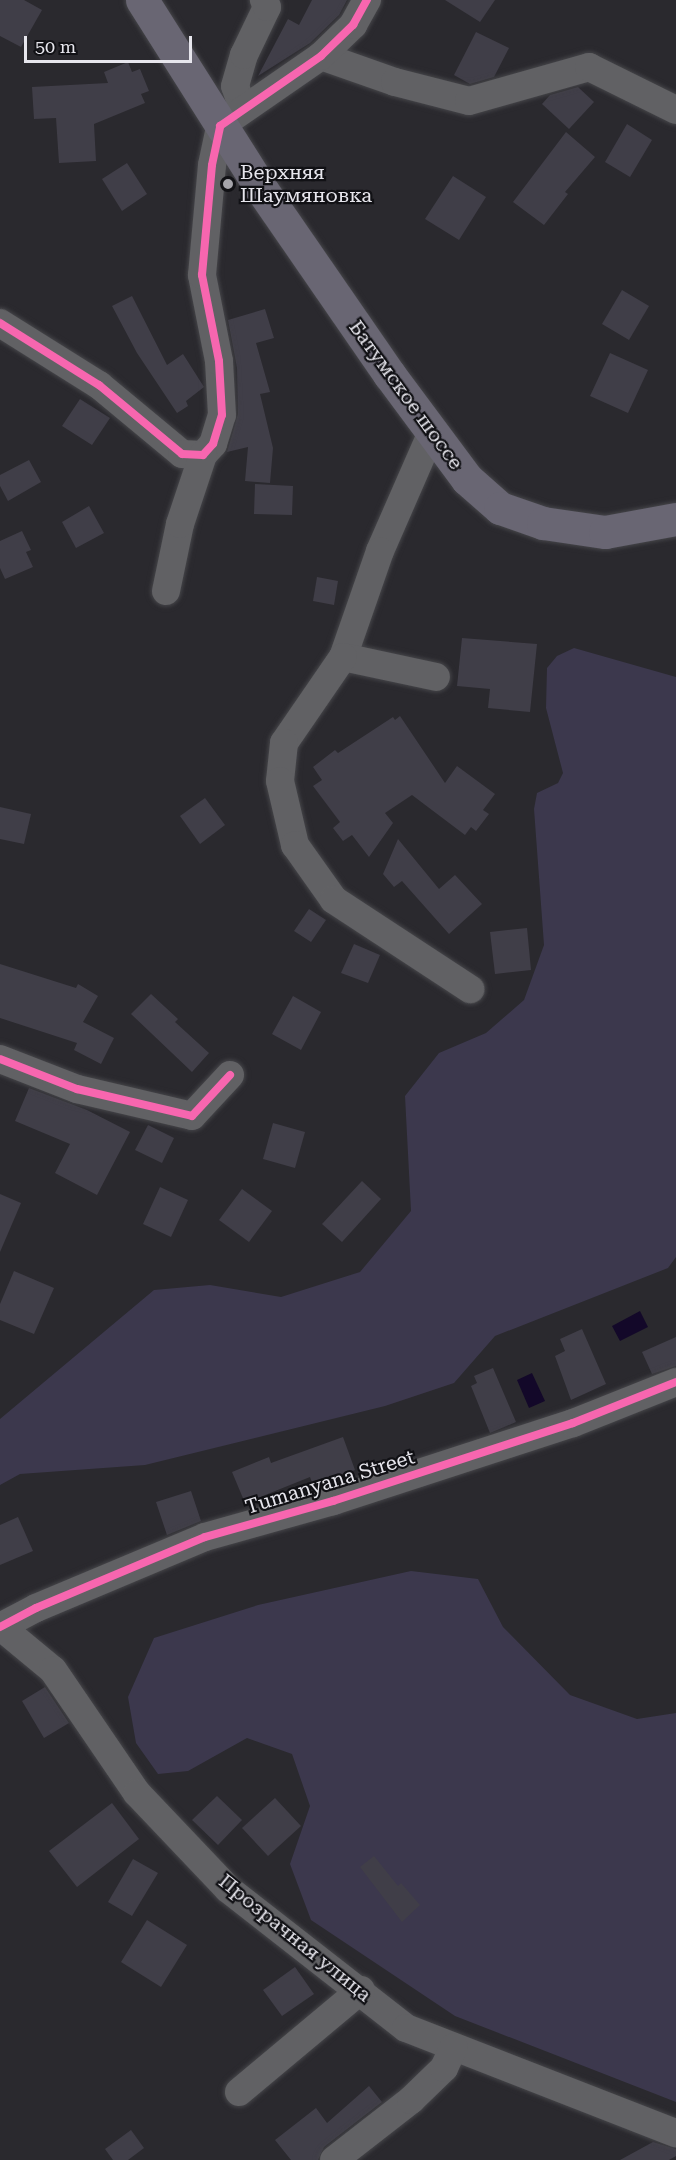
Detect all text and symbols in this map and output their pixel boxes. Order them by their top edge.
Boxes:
scale bar [27,24,195,62]
text: 50 m [35,36,76,57]
place label: Верхняя Шаумяновка [240,160,372,207]
marker: Верхняя Шаумяновка [221,177,235,191]
street label: Батумское шоссе [344,316,468,474]
street label: Tumanyana Street [242,1445,418,1519]
street label: Прозрачная улица [214,1869,376,2007]

